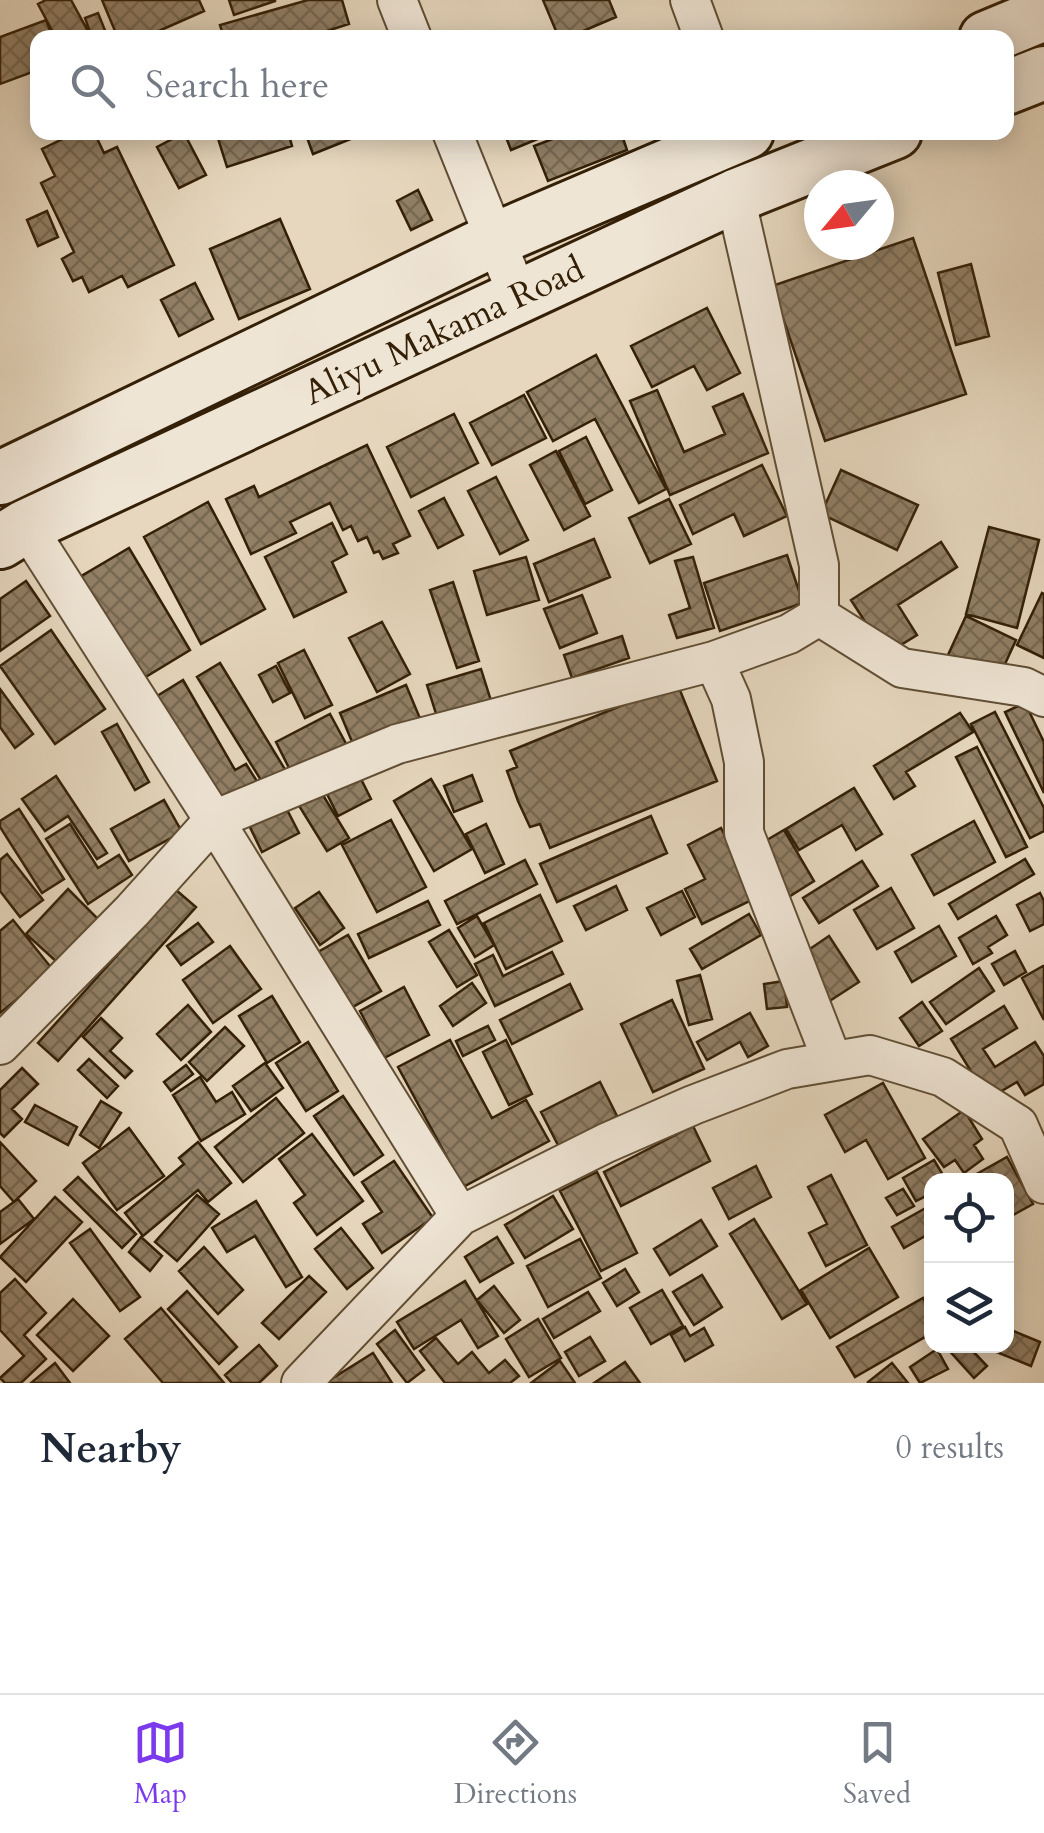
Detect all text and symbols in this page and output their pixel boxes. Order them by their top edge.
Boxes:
search box [30,30,1014,140]
icon: search [65,58,120,113]
text: Search here [145,59,329,111]
north arrow [804,170,894,260]
street label: Aliyu Makama Road [296,245,592,417]
map controls [924,1173,1014,1353]
button: locate [924,1173,1014,1263]
button: layers [924,1263,1014,1353]
text: Nearby [40,1420,182,1477]
text: 0 results [896,1426,1004,1470]
tab: Map [133,1715,188,1813]
tab: Directions [454,1715,577,1813]
tab: Saved [843,1715,911,1813]

